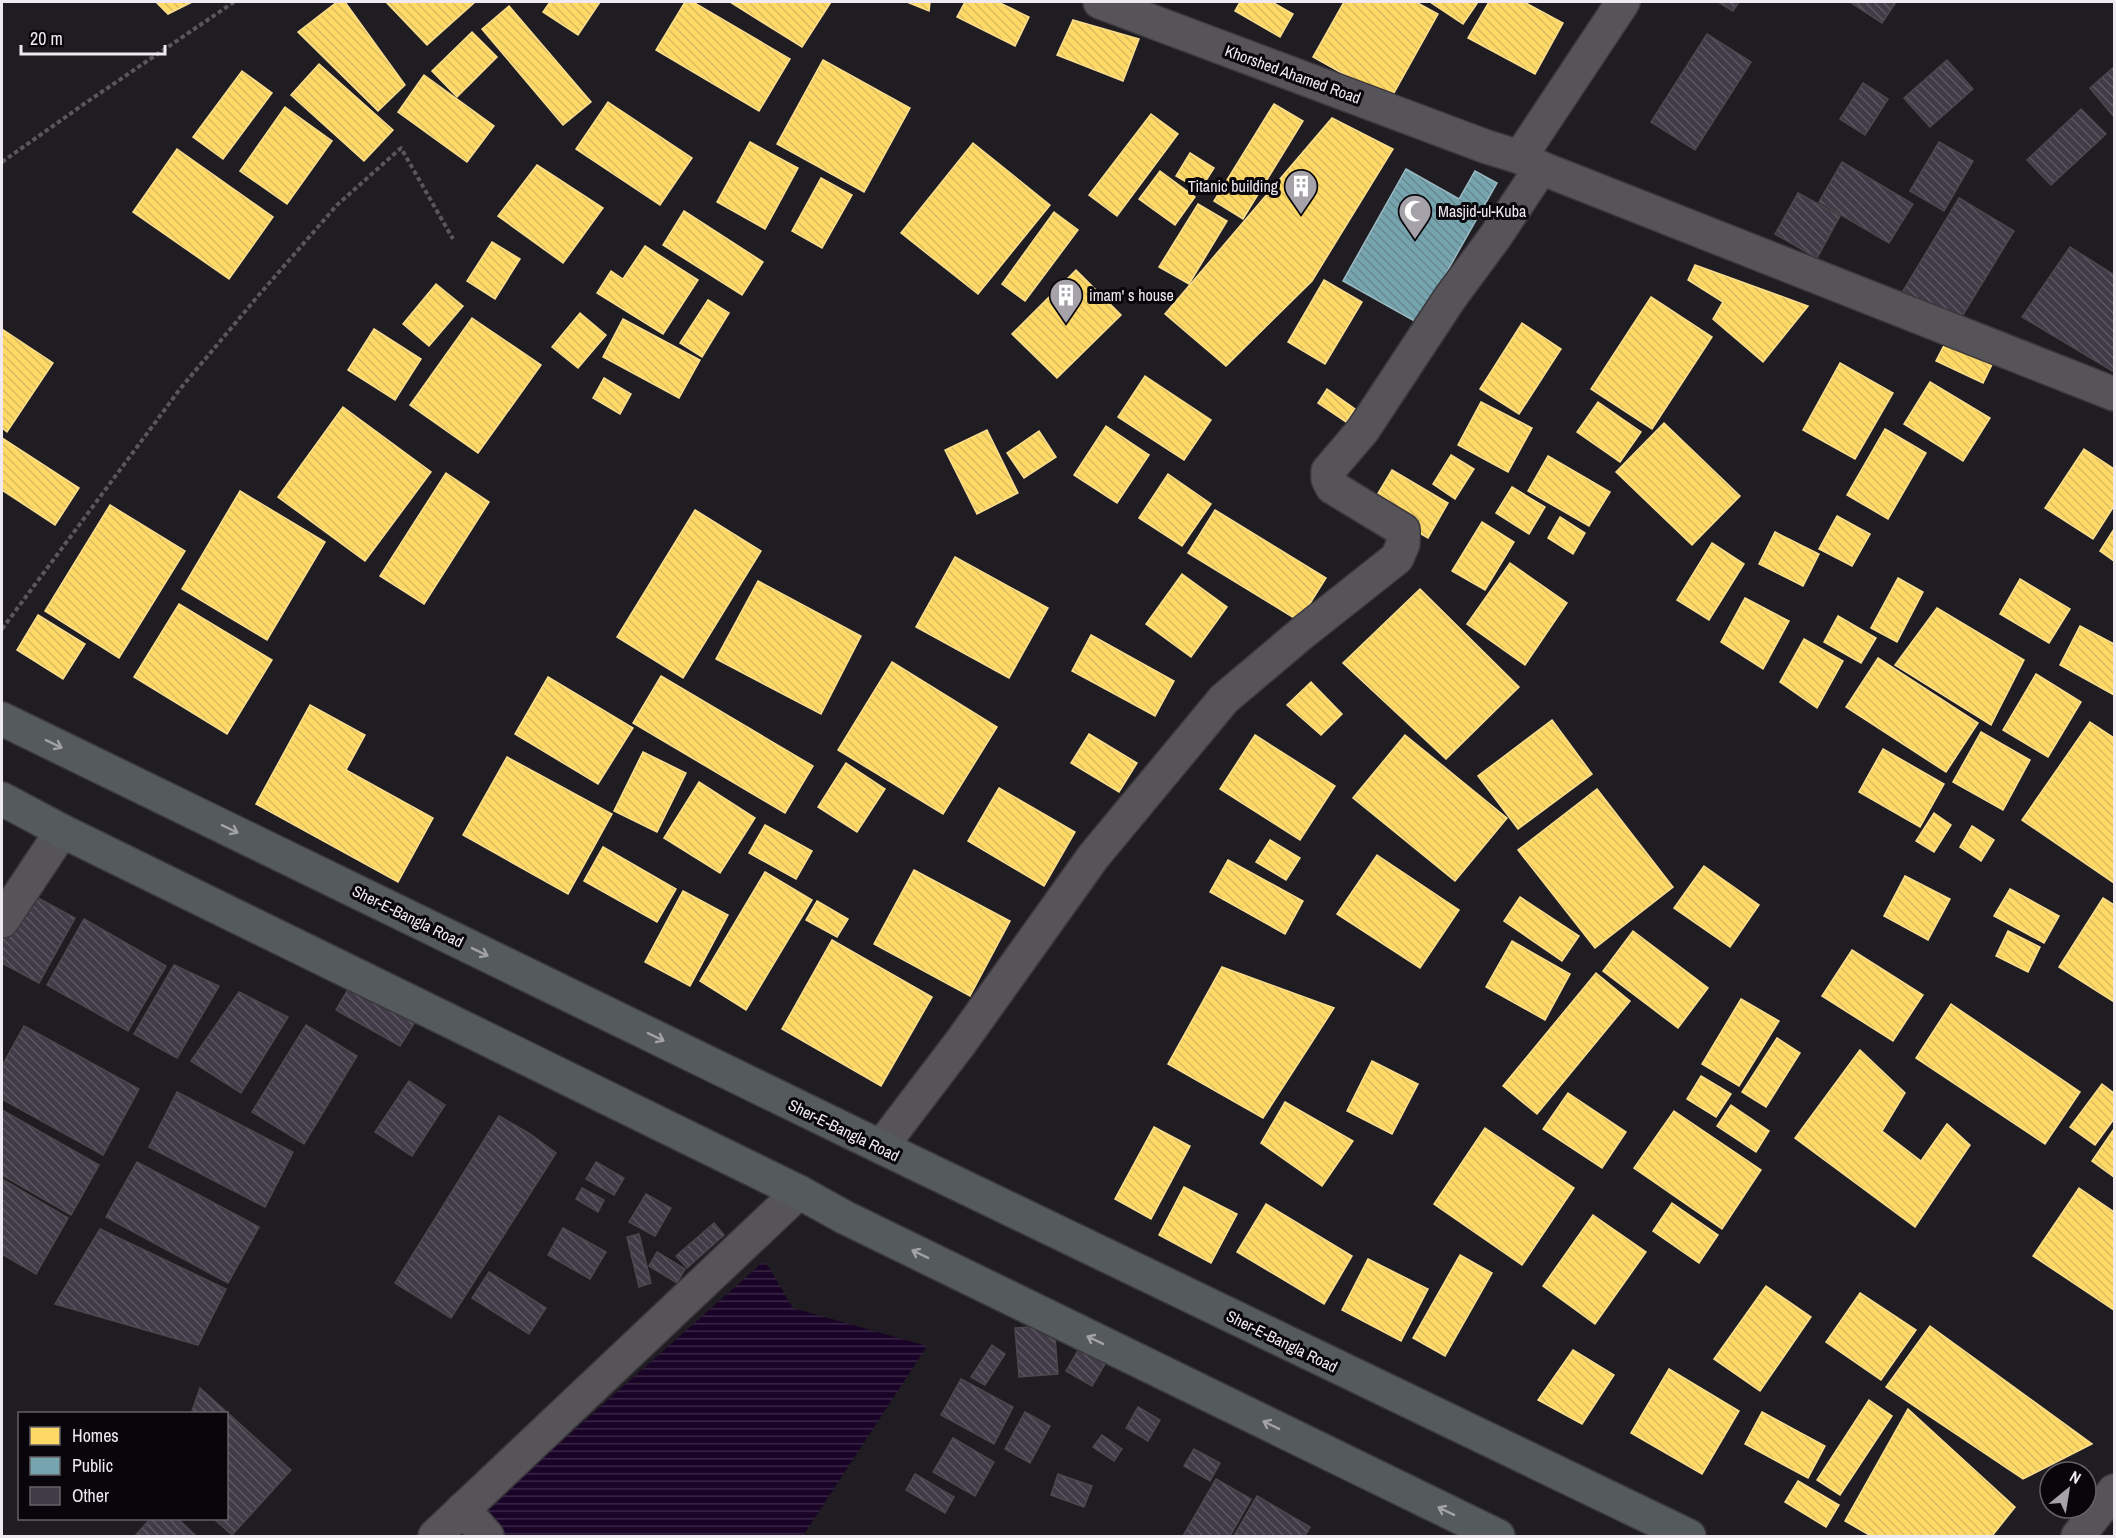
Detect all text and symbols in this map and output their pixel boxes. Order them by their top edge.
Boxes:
scale bar [21,18,165,56]
text: 20 m [30,26,63,51]
street label: Khorshed Ahamed Road [1222,39,1364,109]
building icon: Titanic building [1283,168,1319,215]
place label: Titanic building [1188,175,1279,197]
mosque icon: Masjid-ul-Kuba [1397,193,1433,240]
place label: Masjid-ul-Kuba [1438,200,1527,222]
building icon: imam' s house [1048,277,1084,324]
place label: imam' s house [1089,284,1174,306]
one-way arrow [45,739,63,751]
one-way arrow [220,824,238,835]
street label: Sher-E-Bangla Road [349,880,467,952]
one-way arrow [471,946,489,958]
one-way arrow [646,1032,664,1044]
street label: Sher-E-Bangla Road [785,1094,903,1166]
one-way arrow [912,1248,930,1260]
street label: Sher-E-Bangla Road [1223,1305,1341,1377]
one-way arrow [1087,1333,1105,1345]
legend [18,1412,228,1520]
one-way arrow [1262,1419,1280,1431]
text: Homes [72,1423,119,1448]
text: Public [72,1453,113,1478]
north arrow [2038,1460,2098,1520]
text: N [2066,1465,2085,1489]
text: Other [72,1483,109,1508]
one-way arrow [1437,1504,1455,1516]

